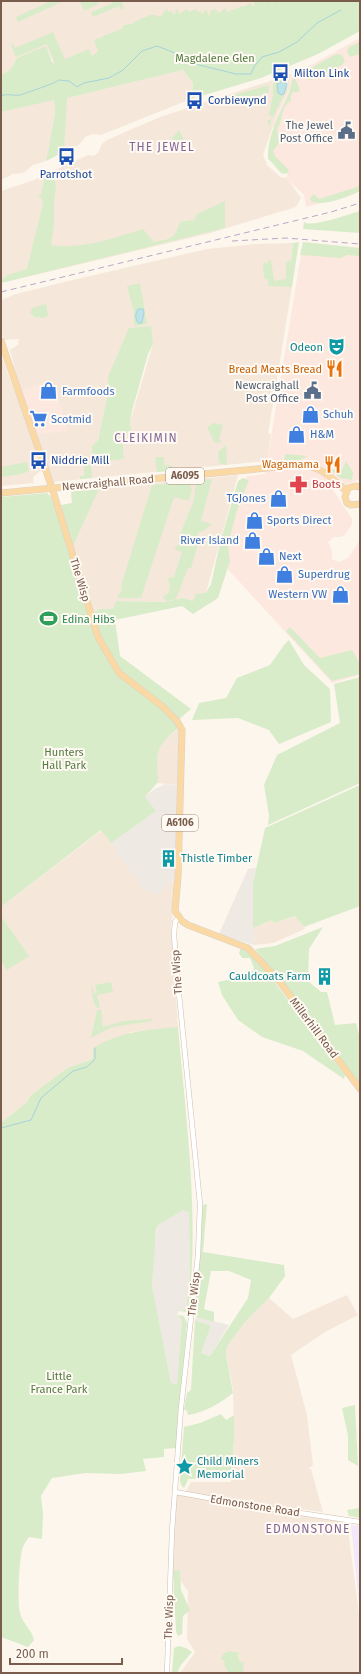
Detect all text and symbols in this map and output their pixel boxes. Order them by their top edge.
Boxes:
park label: Magdalene Glen [175,52,255,65]
bus stop icon: Milton Link [271,63,291,83]
place label: Milton Link [294,67,349,80]
bus stop icon: Corbiewynd [185,90,205,110]
place label: Corbiewynd [208,94,267,107]
place label: The Jewel Post Office [280,119,333,145]
public building icon: The Jewel Post Office [336,121,356,141]
district label: THE JEWEL [129,140,195,154]
bus stop icon: Parrotshot [56,146,76,166]
place label: Parrotshot [40,168,92,181]
theatre icon: Odeon [326,337,346,357]
place label: Odeon [290,341,323,354]
restaurant icon: Bread Meats Bread [325,359,345,379]
place label: Bread Meats Bread [229,363,322,376]
place label: Newcraighall Post Office [235,379,299,405]
shop icon: Farmfoods [39,381,59,401]
public building icon: Newcraighall Post Office [302,381,322,401]
place label: Farmfoods [62,385,115,398]
shop icon: Schuh [300,404,320,424]
place label: Schuh [323,408,354,421]
supermarket icon: Scotmid [28,409,48,429]
place label: Scotmid [51,413,92,426]
shop icon: H&M [287,424,307,444]
place label: H&M [310,428,334,441]
district label: CLEIKIMIN [114,431,178,445]
bus stop icon: Niddrie Mill [28,450,48,470]
place label: Niddrie Mill [51,454,109,467]
restaurant icon: Wagamama [322,454,342,474]
place label: Wagamama [262,458,319,471]
road number: A6095 [166,468,204,484]
street label: Newcraighall Road [61,472,155,494]
pharmacy icon: Boots [289,474,309,494]
place label: Boots [312,478,341,491]
shop icon: TGJones [269,488,289,508]
place label: TGJones [226,492,266,505]
shop icon: Sports Direct [244,510,264,530]
place label: Sports Direct [267,514,332,527]
shop icon: River Island [242,530,262,550]
place label: River Island [180,534,239,547]
shop icon: Next [256,546,276,566]
place label: Next [279,550,302,563]
street label: The Wisp [67,557,93,603]
shop icon: Superdrug [275,564,295,584]
place label: Superdrug [298,568,350,581]
shop icon: Western VW [330,584,350,604]
place label: Western VW [268,588,327,601]
sports icon: Edina Hibs [39,609,59,629]
place label: Edina Hibs [62,613,115,626]
park label: Hunters Hall Park [42,746,87,772]
road number: A6106 [162,815,198,831]
building icon: Thistle Timber [158,848,178,868]
place label: Thistle Timber [181,852,253,865]
street label: The Wisp [169,949,185,995]
building icon: Cauldcoats Farm [314,966,334,986]
place label: Cauldcoats Farm [229,970,311,983]
street label: Millerhill Road [287,995,341,1061]
street label: The Wisp [185,1271,203,1317]
park label: Little France Park [31,1370,88,1396]
place label: Child Miners Memorial [197,1455,259,1481]
place icon: Child Miners Memorial [174,1457,194,1477]
street label: Edmonstone Road [209,1492,301,1520]
district label: EDMONSTONE [266,1522,350,1536]
street label: The Wisp [162,1594,176,1640]
scale bar [10,1640,122,1666]
text: 200 m [16,1647,49,1661]

